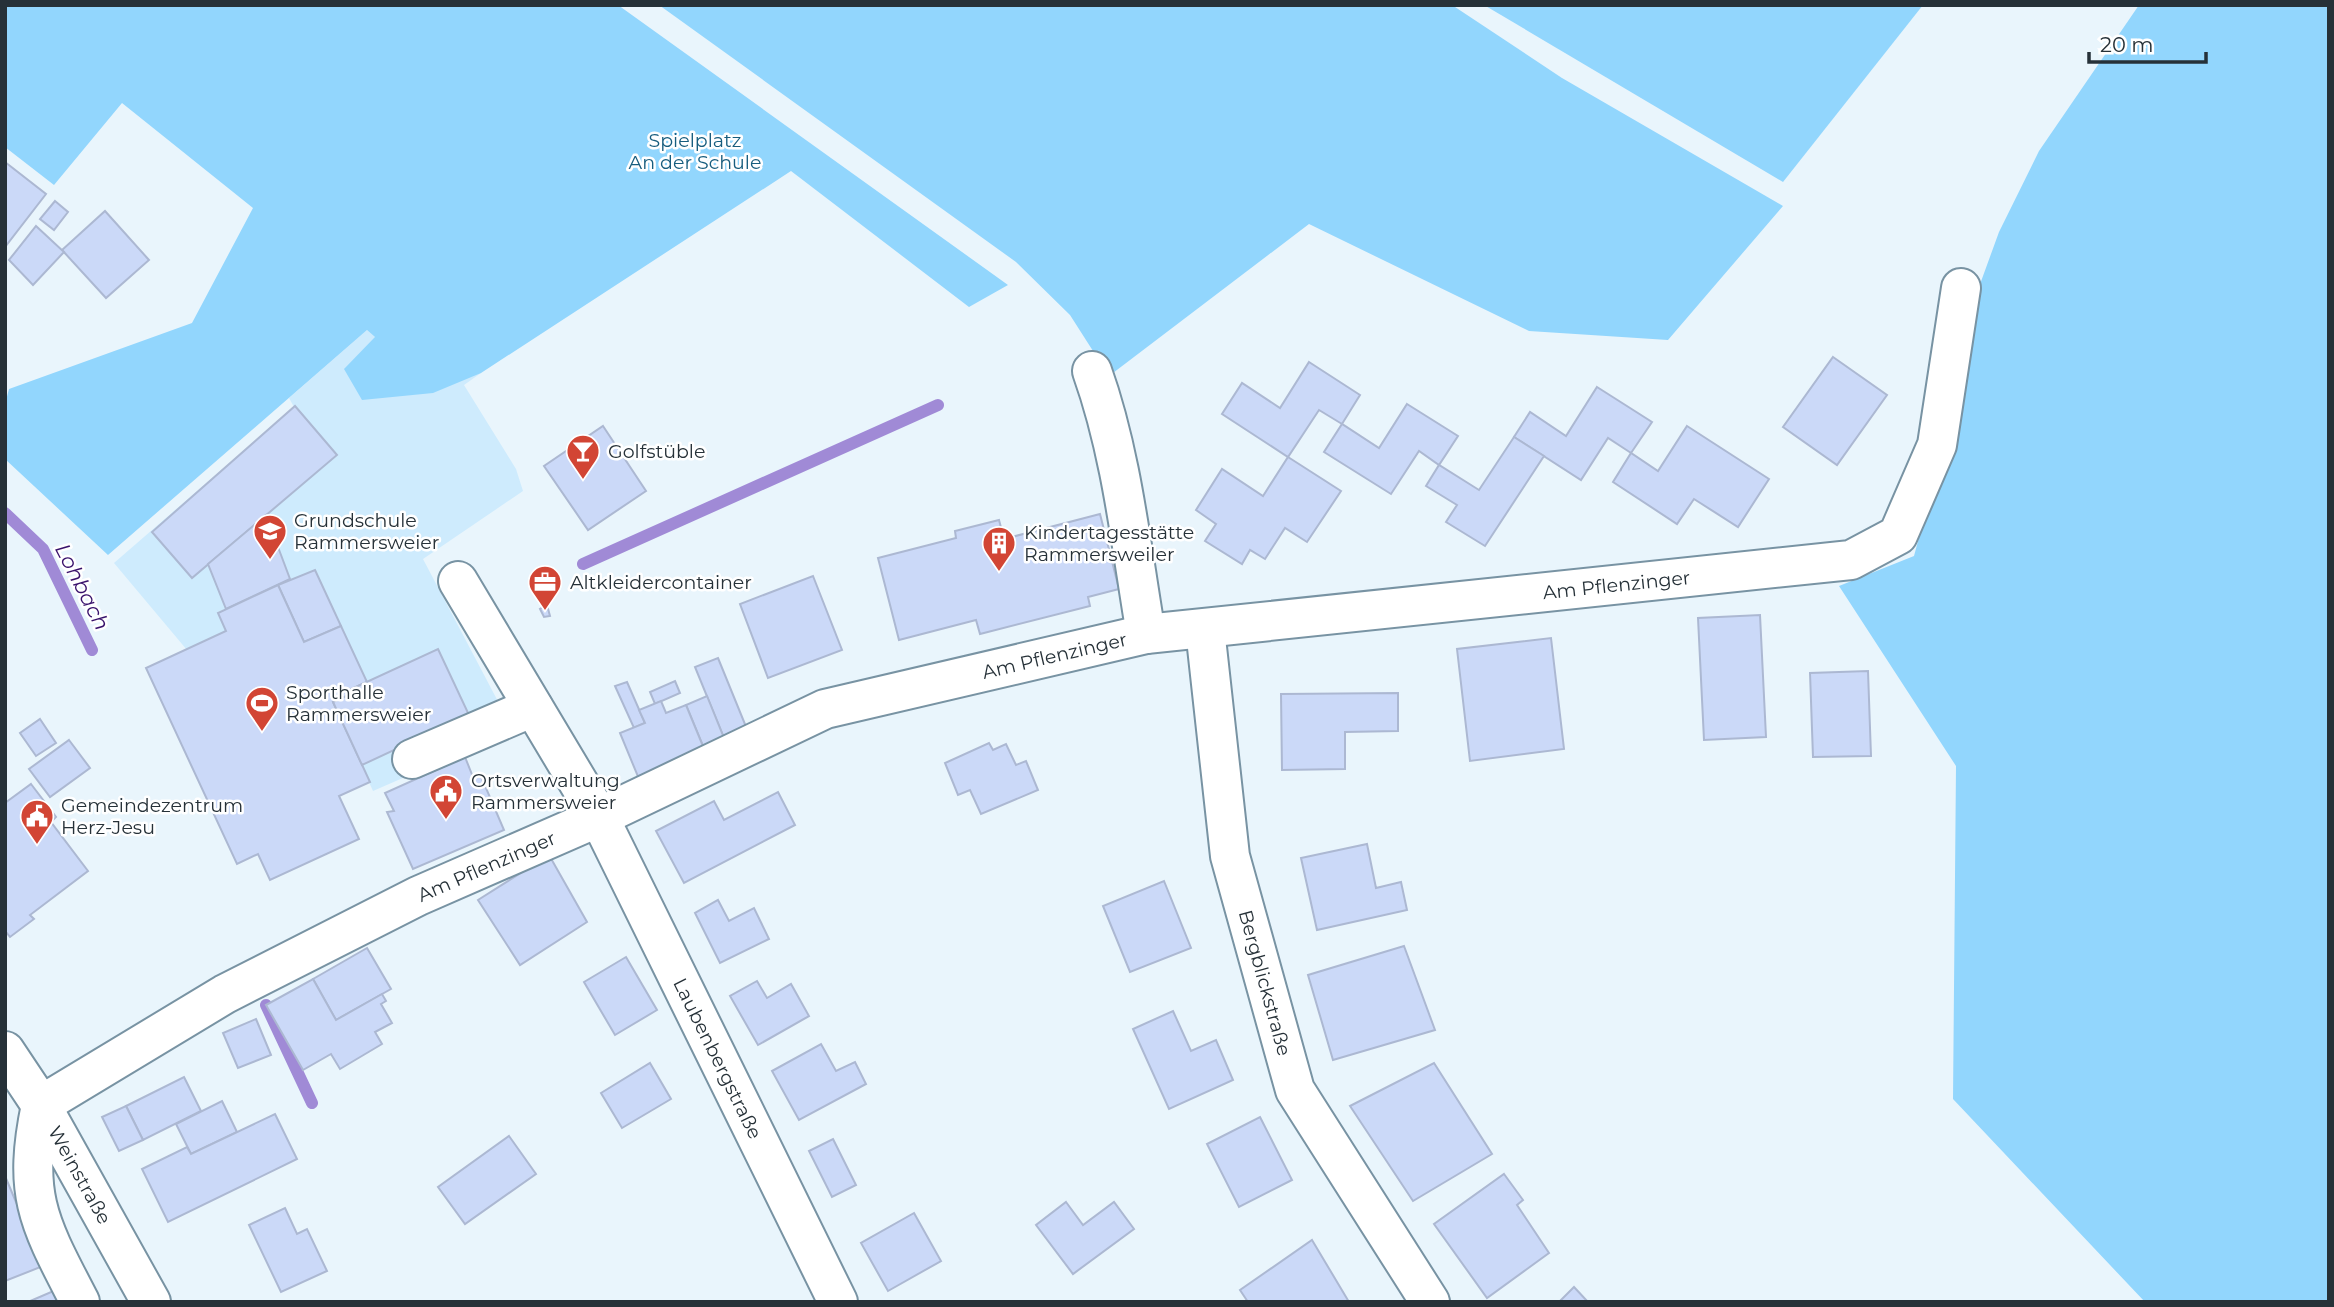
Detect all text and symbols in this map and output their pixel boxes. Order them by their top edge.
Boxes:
scale bar [2089,21,2206,65]
text: 20 m [2100,32,2154,57]
park label: Spielplatz An der Schule [629,129,761,174]
bar icon: Golfstüble [564,432,602,481]
place label: Golfstüble [608,440,705,463]
place label: Grundschule Rammersweier [294,509,439,554]
school or university icon: Grundschule Rammersweier [251,512,289,561]
place label: Kindertagesstätte Rammersweiler [1024,521,1194,566]
building icon: Kindertagesstätte Rammersweiler [980,524,1018,573]
water label: Lohbach [50,539,115,634]
office icon: Altkleidercontainer [526,563,564,612]
street label: Am Pflenzinger [1542,566,1691,604]
place label: Altkleidercontainer [570,571,752,594]
street label: Am Pflenzinger [980,628,1129,684]
place label: Sporthalle Rammersweier [286,681,431,726]
sports icon: Sporthalle Rammersweier [243,684,281,733]
place label: Ortsverwaltung Rammersweier [471,769,620,814]
public building icon: Ortsverwaltung Rammersweier [427,772,465,821]
place label: Gemeindezentrum Herz-Jesu [61,794,243,839]
public building icon: Gemeindezentrum Herz-Jesu [18,797,56,846]
street label: Am Pflenzinger [414,826,559,907]
street label: Bergblickstraße [1234,907,1296,1058]
street label: Laubenbergstraße [668,974,767,1143]
street label: Weinstraße [43,1122,116,1228]

